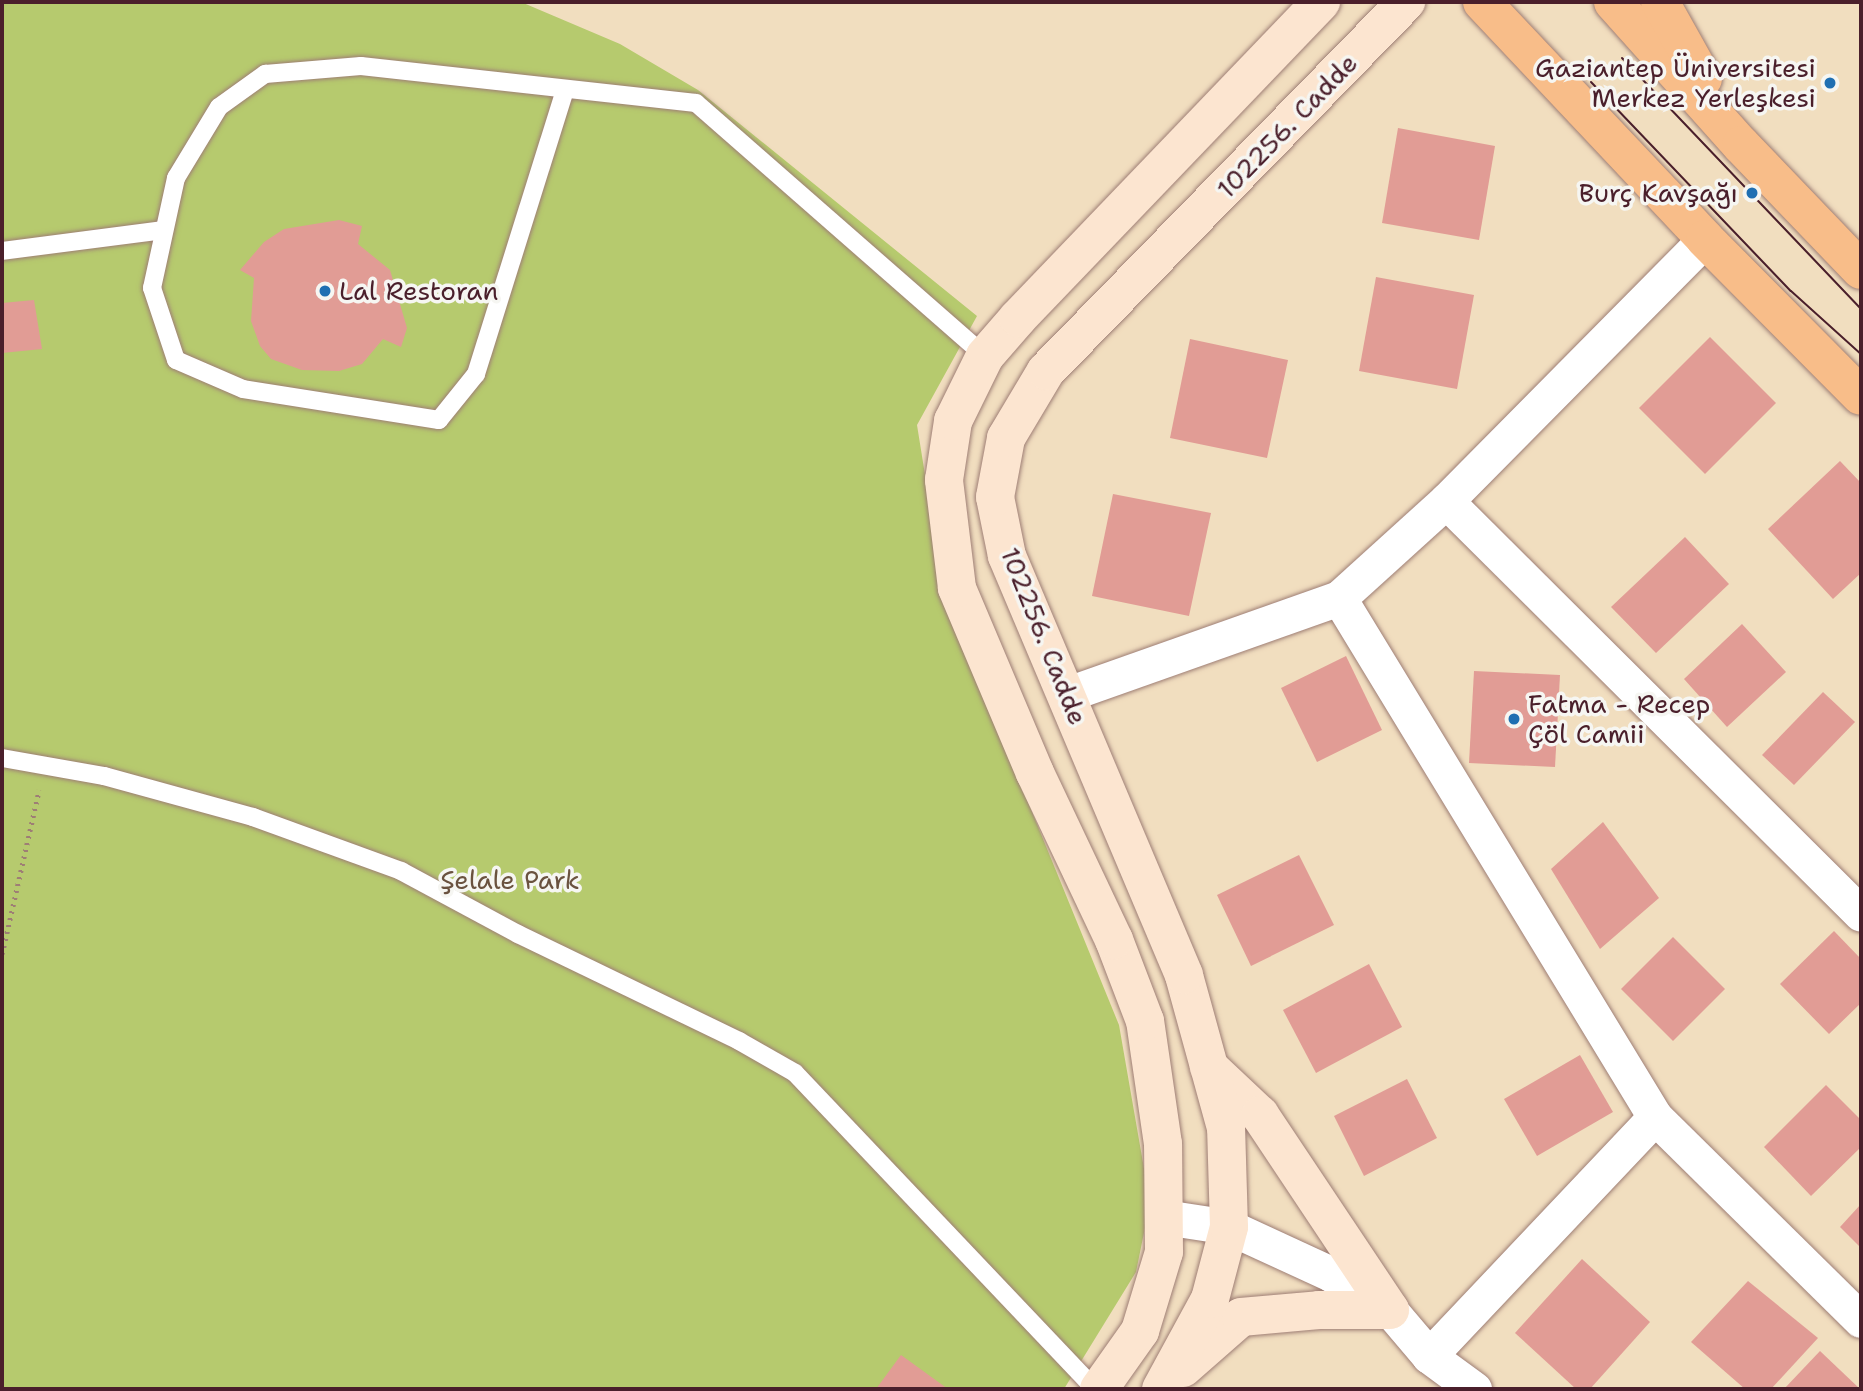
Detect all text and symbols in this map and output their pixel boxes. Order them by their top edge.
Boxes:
street label: 102256. Cadde [1210,47,1364,205]
place label: Gaziantep Üniversitesi Merkez Yerleşkesi [1535,52,1816,114]
marker: Gaziantep Üniversitesi Merkez Yerleşkesi [1822,75,1838,91]
place label: Burç Kavşağı [1579,177,1738,209]
marker: Burç Kavşağı [1744,185,1760,201]
place label: Lal Restoran [339,275,498,307]
marker: Lal Restoran [317,283,333,299]
street label: 102256. Cadde [994,543,1094,729]
place label: Fatma - Recep Çöl Camii [1528,688,1710,750]
marker: Fatma - Recep Çöl Camii [1506,711,1522,727]
park label: Şelale Park [440,864,580,896]

